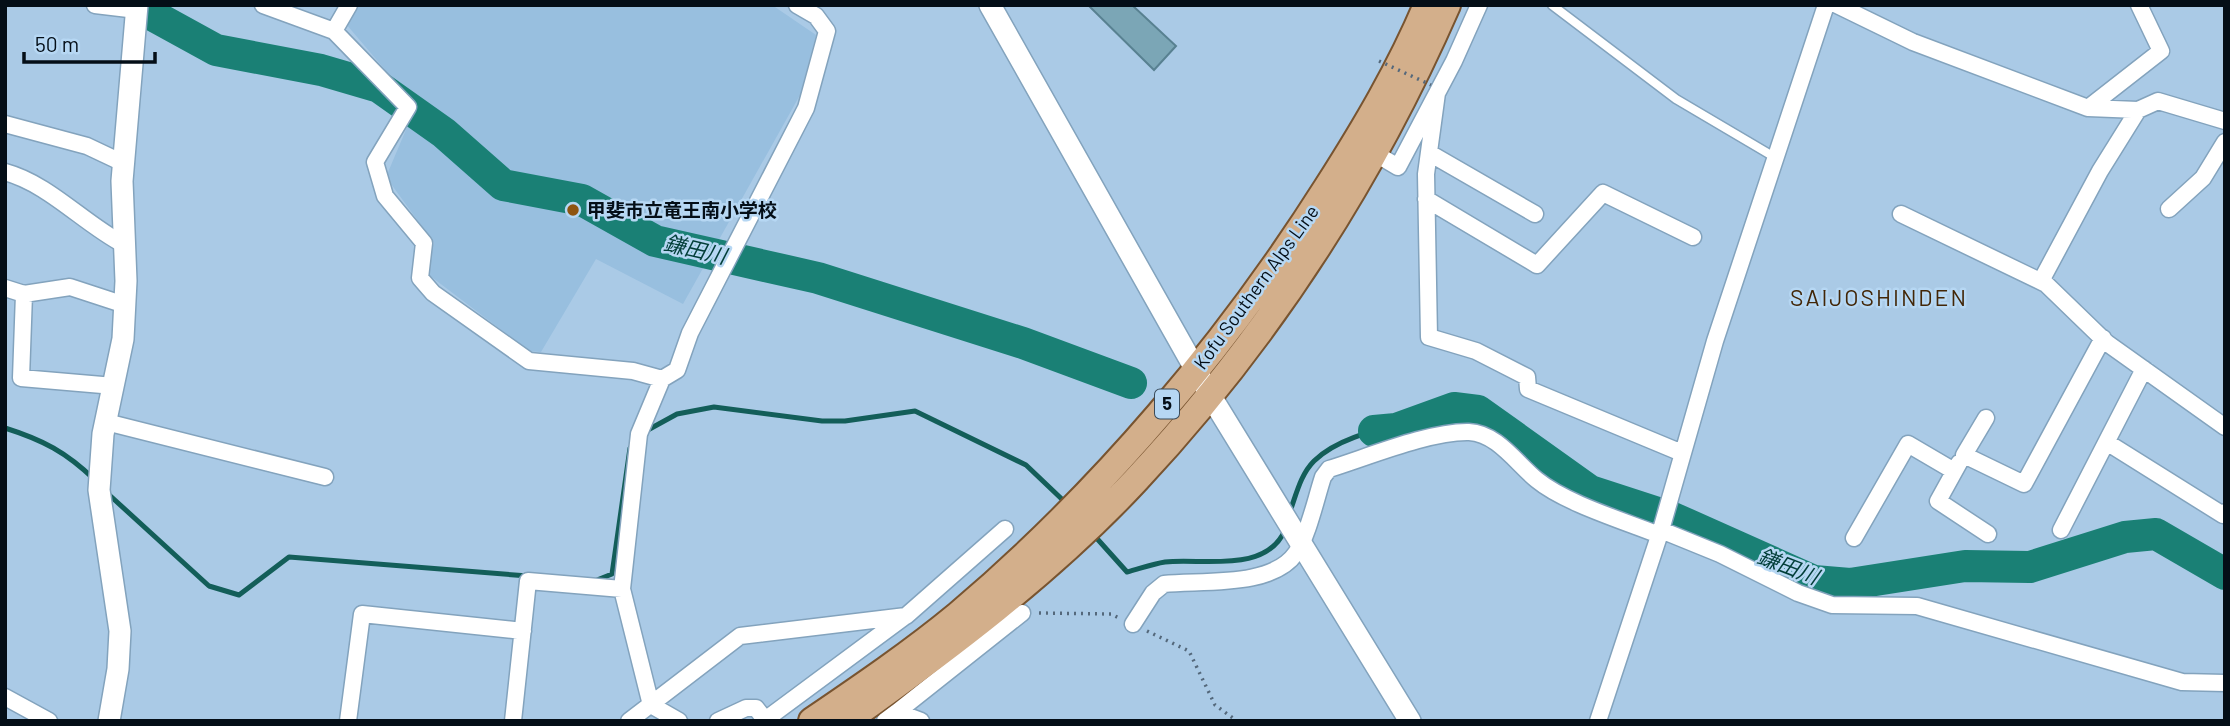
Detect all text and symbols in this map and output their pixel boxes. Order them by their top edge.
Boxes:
scale bar [24,21,156,65]
text: 50 m [35,31,79,56]
place label: 甲斐市立竜王南小学校 [587,198,777,221]
street label: Kofu Southern Alps Line [1188,200,1323,373]
marker: 甲斐市立竜王南小学校 [565,202,581,218]
water label: 鎌田川 [662,229,731,268]
district label: SAIJOSHINDEN [1790,283,1968,311]
road number: 5 [1155,390,1179,418]
water label: 鎌田川 [1755,543,1824,589]

